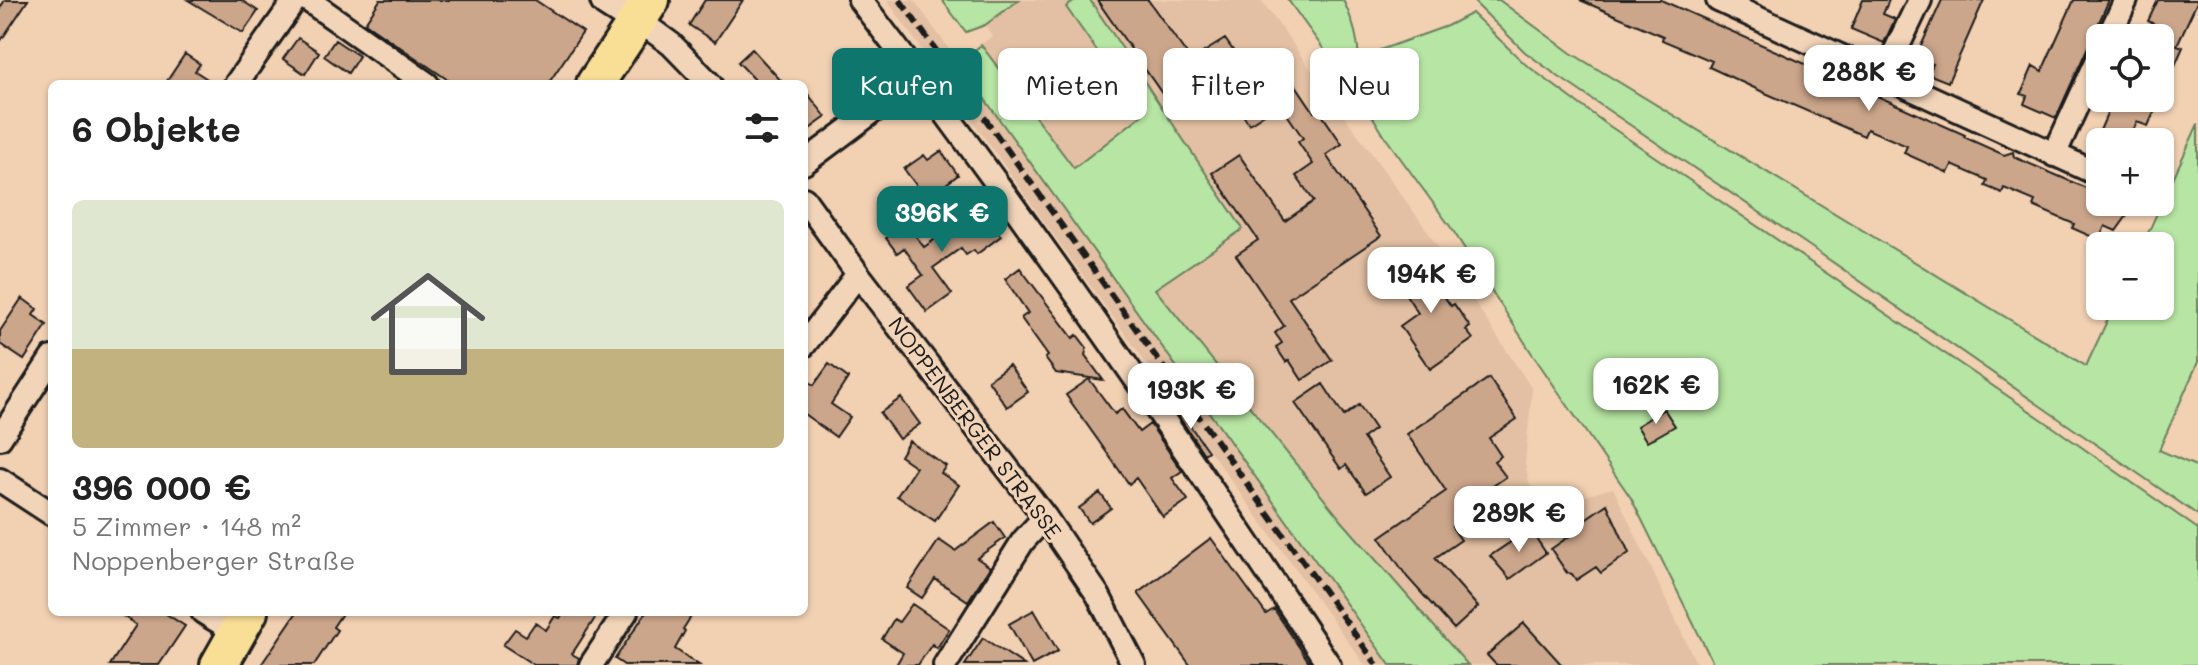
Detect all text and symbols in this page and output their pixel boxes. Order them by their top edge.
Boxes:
map controls [2086,24,2174,320]
button: locate [2086,24,2174,112]
pin: 288K € [1804,45,1934,113]
chip: Kaufen [832,48,982,120]
chip: Mieten [998,48,1147,120]
chip: Filter [1163,48,1294,120]
chip: Neu [1310,48,1419,120]
text: 288K € [1822,54,1916,88]
text: 6 Objekte [72,106,241,151]
icon: filters [740,106,784,150]
button: + [2086,128,2174,216]
pin: 396K € [877,186,1007,254]
text: 396K € [895,195,989,229]
button: − [2086,232,2174,320]
pin: 194K € [1366,247,1496,315]
icon: home [356,252,500,396]
text: 194K € [1385,256,1477,290]
street label: NOPPENBERGER STRASSE [882,311,1069,545]
pin: 162K € [1591,358,1721,426]
pin: 193K € [1126,363,1256,431]
text: 162K € [1611,367,1701,401]
text: 193K € [1146,372,1236,406]
text: 396 000 € [72,464,251,509]
pin: 289K € [1454,486,1584,554]
text: 289K € [1472,495,1566,529]
text: 5 Zimmer · 148 m² [72,509,301,543]
text: Noppenberger Straße [72,543,355,577]

